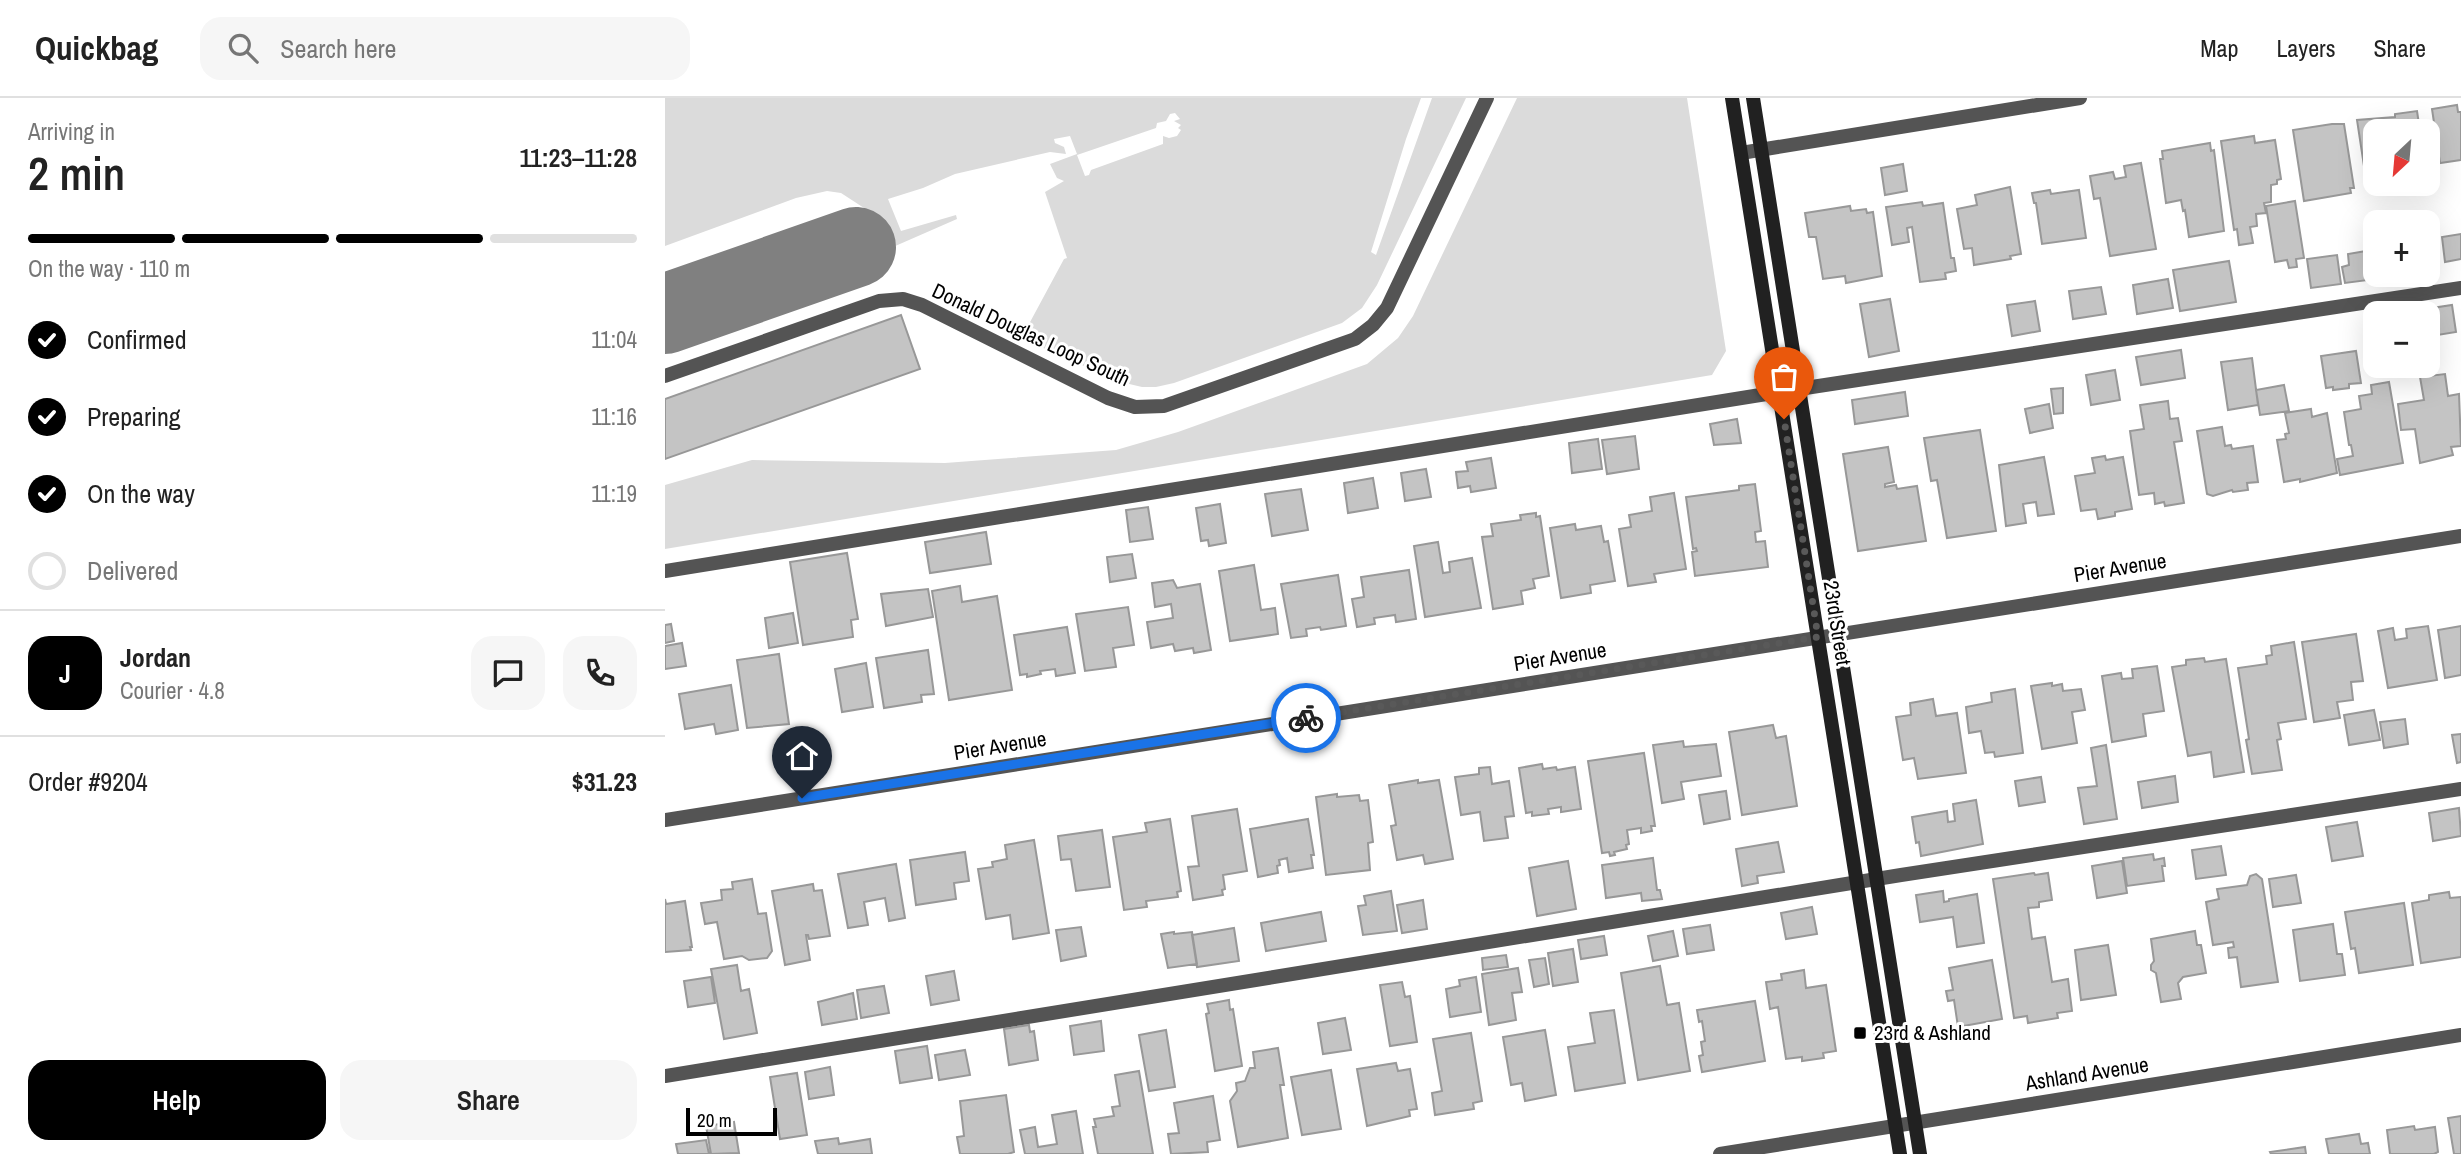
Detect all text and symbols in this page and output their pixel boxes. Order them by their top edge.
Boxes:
search box [200,17,690,80]
text: Quickbag [35,26,158,70]
icon: search [224,29,262,67]
text: Search here [280,31,396,66]
text: Map [2200,32,2238,64]
text: Layers [2276,32,2335,64]
text: Share [2373,32,2426,64]
text: Arriving in [28,116,115,147]
north arrow [2363,119,2439,196]
map controls [2363,119,2440,378]
text: 11:23–11:28 [519,140,637,175]
text: 2 min [28,142,125,204]
button: + [2363,210,2440,287]
text: On the way · 110 m [28,253,190,284]
street label: Donald Douglas Loop South [927,276,1135,393]
button: − [2363,301,2440,378]
icon: check [28,321,66,359]
text: Confirmed [87,322,187,357]
text: 11:04 [591,324,637,355]
pin [1754,347,1814,419]
icon: bag [1765,358,1803,396]
icon: check [28,398,66,436]
text: Preparing [87,399,181,434]
text: 11:16 [591,401,637,432]
icon: check [28,475,66,513]
text: On the way [87,476,195,511]
text: 11:19 [591,478,637,509]
street label: Pier Avenue [2071,546,2168,589]
text: Delivered [87,553,178,588]
street label: 23rd Street [1817,579,1859,667]
street label: Pier Avenue [1511,635,1608,678]
button: chat [471,636,545,710]
button: phone [563,636,637,710]
text: Jordan [120,640,191,675]
text: J [59,656,71,691]
text: Courier · 4.8 [120,675,225,706]
courier [1271,683,1341,753]
icon: bike [1287,699,1325,737]
street label: Pier Avenue [951,724,1048,767]
pin [772,726,832,798]
icon: home [783,737,821,775]
text: Order #9204 [28,764,148,799]
text: $31.23 [572,764,637,799]
place label: 23rd & Ashland [1874,1018,1991,1047]
marker: 23rd & Ashland [1852,1025,1868,1041]
street label: Ashland Avenue [2022,1049,2151,1098]
button: Help [28,1060,326,1140]
button: Share [340,1060,637,1140]
scale bar [686,1105,777,1137]
text: 20 m [697,1107,732,1133]

